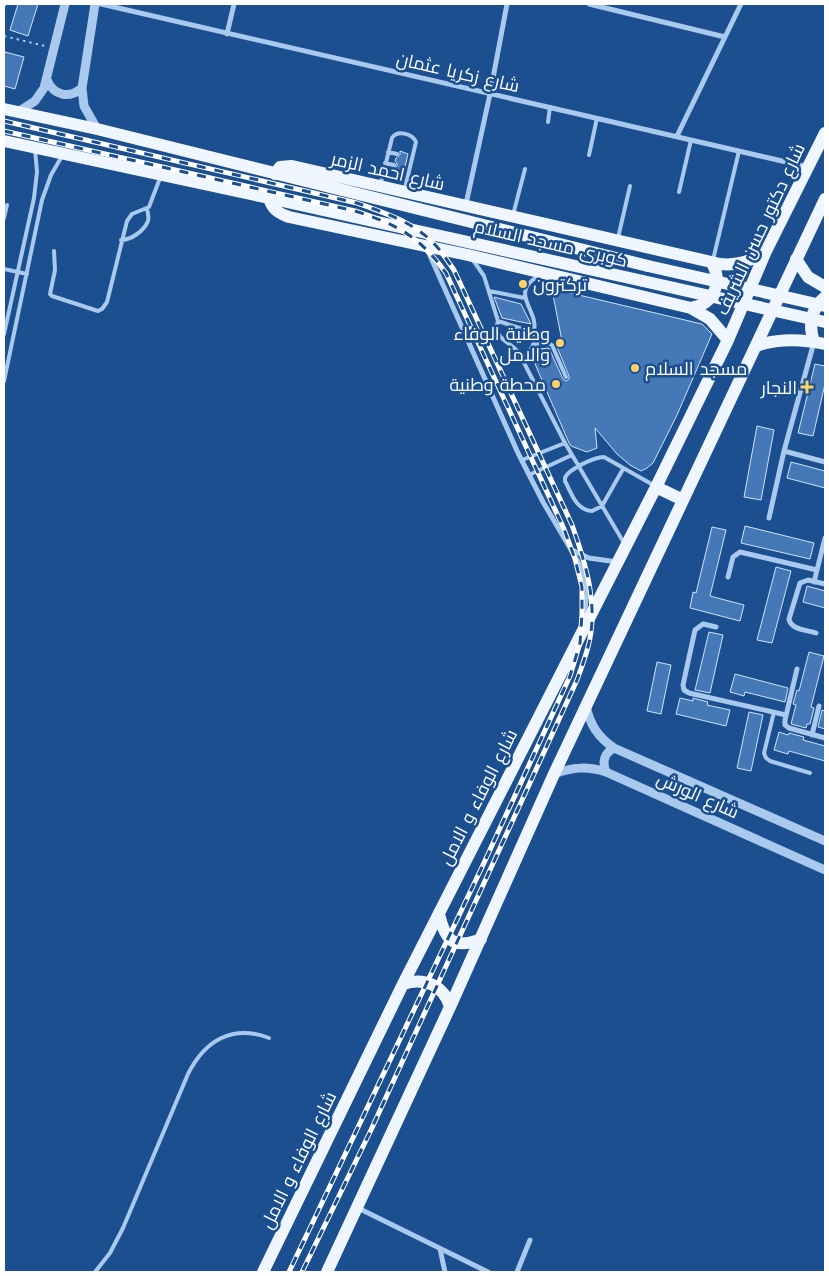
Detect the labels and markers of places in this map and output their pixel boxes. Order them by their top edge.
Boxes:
place label: تركترون [533,274,587,296]
marker: تركترون [517,278,529,290]
place label: وطنية الوفاء والامل [453,323,550,366]
marker: وطنية الوفاء والامل [554,337,566,349]
place label: مسجد السلام [645,358,747,381]
marker: مسجد السلام [629,362,641,374]
place label: محطة وطنية [449,374,546,396]
place label: النجار [760,377,797,399]
marker: محطة وطنية [550,378,562,390]
marker: النجار [801,381,813,393]

